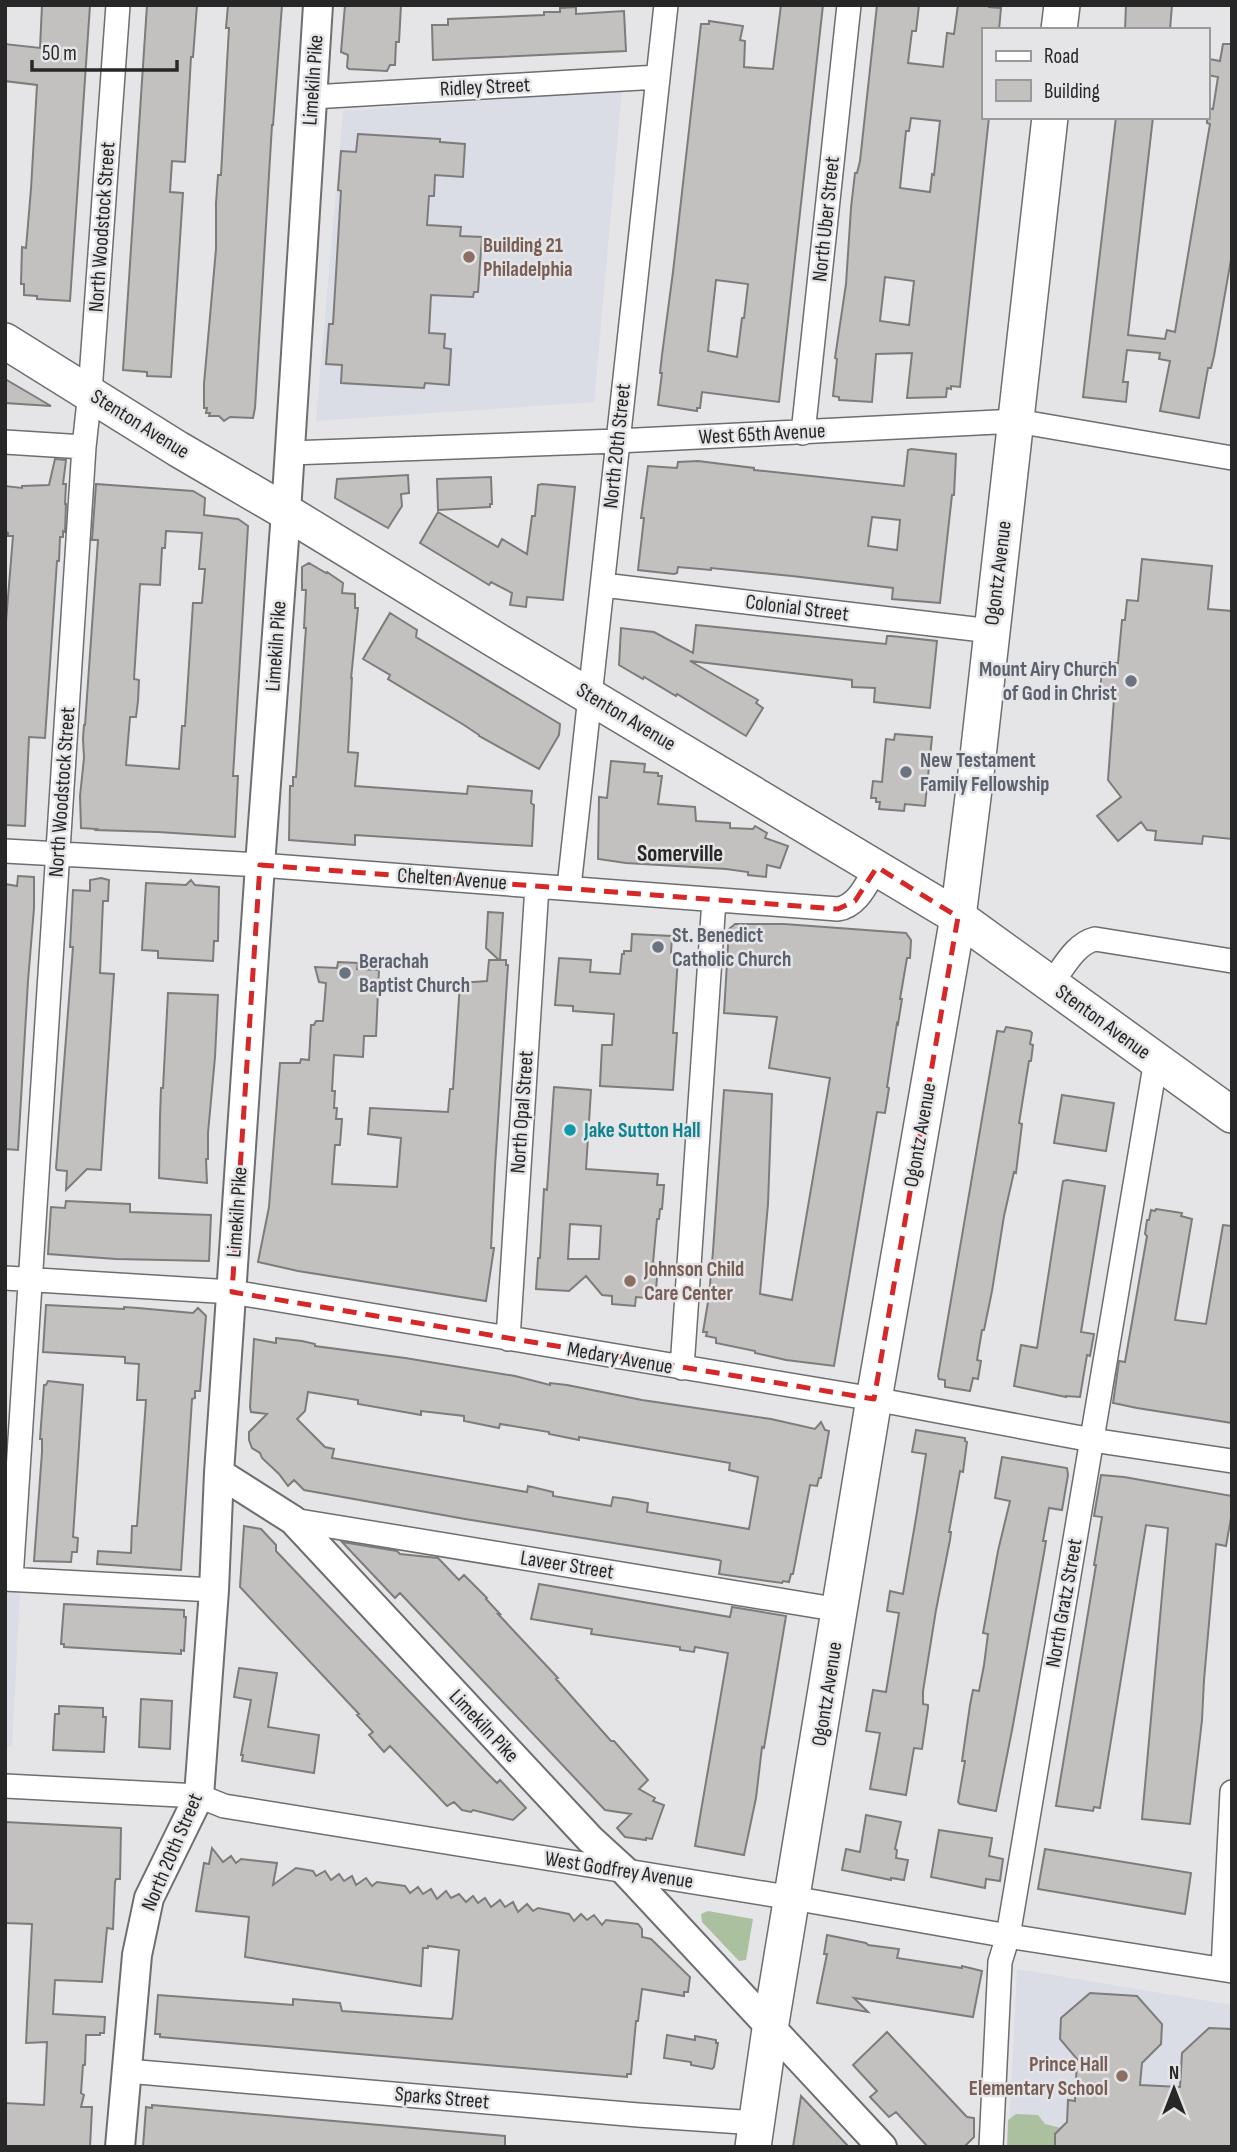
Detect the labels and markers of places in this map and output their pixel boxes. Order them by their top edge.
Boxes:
place label: Building 21 Philadelphia [483,233,573,282]
marker: Building 21 Philadelphia [461,249,477,265]
place label: Mount Airy Church of God in Christ [979,657,1117,706]
marker: Mount Airy Church of God in Christ [1123,673,1139,689]
place label: New Testament Family Fellowship [920,748,1049,797]
marker: New Testament Family Fellowship [898,764,914,780]
place label: St. Benedict Catholic Church [672,923,791,972]
marker: St. Benedict Catholic Church [650,939,666,955]
place label: Berachah Baptist Church [359,949,470,998]
marker: Berachah Baptist Church [337,965,353,981]
place label: Jake Sutton Hall [583,1118,701,1143]
marker: Jake Sutton Hall [562,1122,578,1138]
place label: Johnson Child Care Center [643,1257,744,1306]
marker: Johnson Child Care Center [622,1273,638,1289]
place label: Prince Hall Elementary School [969,2052,1108,2101]
marker: Prince Hall Elementary School [1114,2068,1130,2084]

